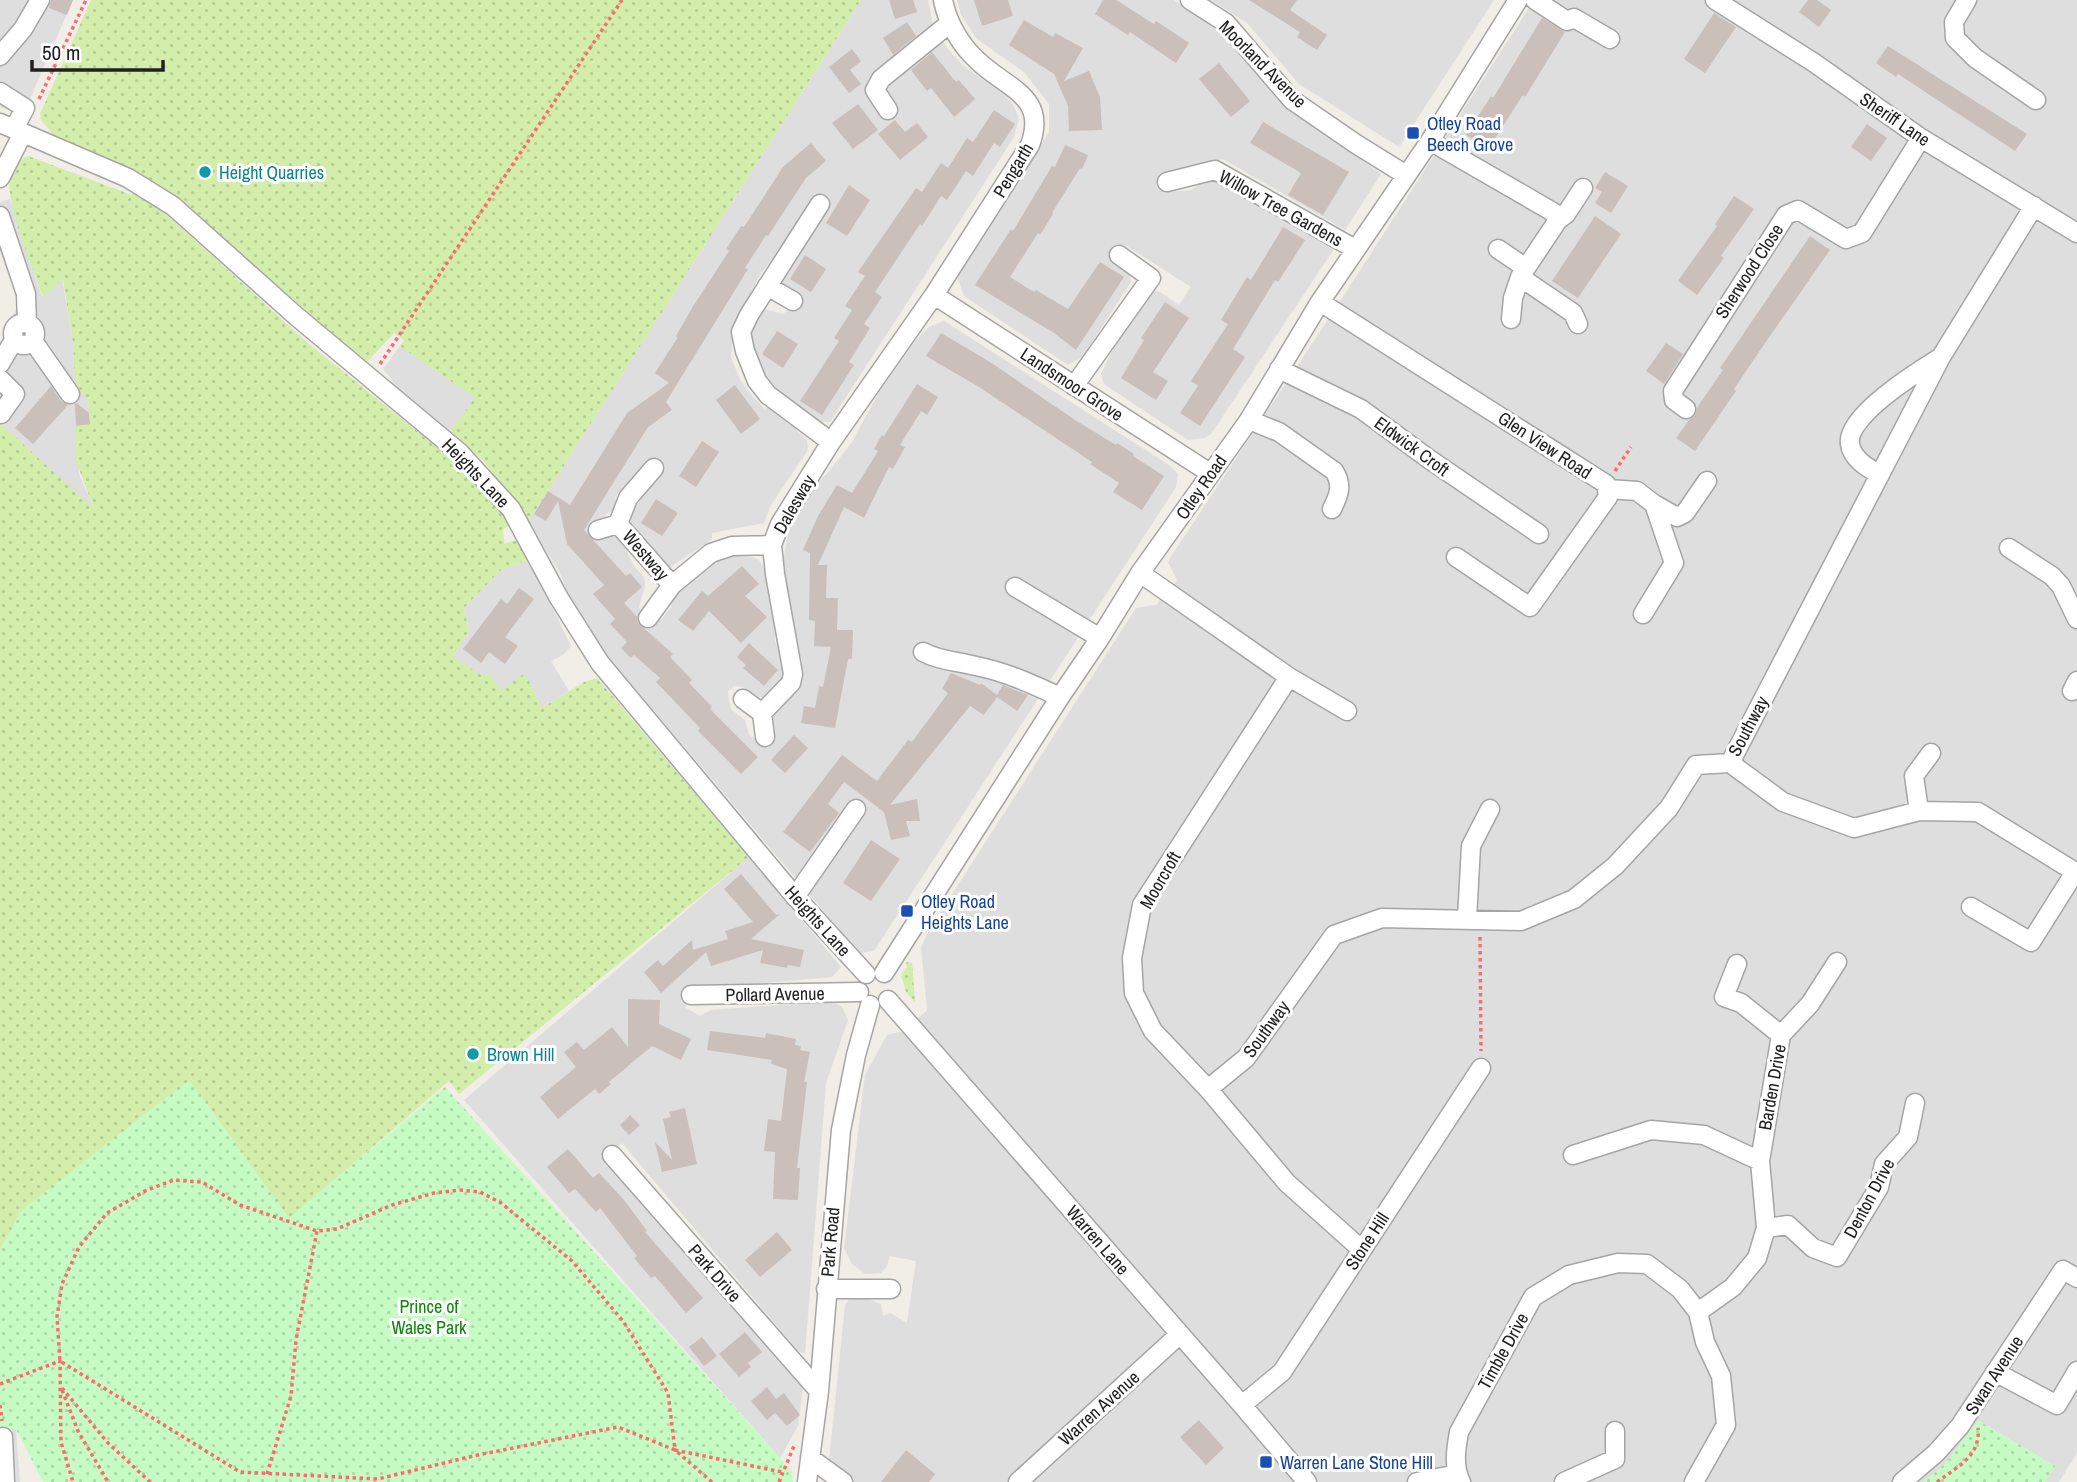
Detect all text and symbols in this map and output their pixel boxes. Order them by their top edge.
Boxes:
street label: Moorland Avenue [1214,15,1312,113]
scale bar [32,28,163,72]
text: 50 m [42,38,80,67]
street label: Sheriff Lane [1855,86,1935,152]
place label: Otley Road Beech Grove [1427,111,1513,157]
marker: Otley Road Beech Grove [1405,125,1421,141]
street label: Pengarth [987,138,1039,202]
place label: Height Quarries [219,160,324,185]
marker: Height Quarries [197,164,213,180]
street label: Willow Tree Gardens [1215,164,1347,252]
street label: Sherwood Close [1709,219,1789,323]
street label: Landsmoor Grove [1016,341,1128,427]
street label: Glen View Road [1493,405,1597,485]
street label: Eldwick Croft [1369,410,1455,482]
street label: Heights Lane [437,433,515,513]
street label: Otley Road [1170,450,1232,524]
street label: Dalesway [767,470,821,538]
street label: Westway [617,524,675,586]
street label: Southway [1722,691,1775,760]
street label: Moorcroft [1134,847,1186,913]
street label: Heights Lane [779,880,857,962]
place label: Otley Road Heights Lane [921,889,1009,935]
marker: Otley Road Heights Lane [899,903,915,919]
street label: Pollard Avenue [725,981,825,1007]
street label: Southway [1237,995,1296,1063]
place label: Brown Hill [487,1042,554,1067]
street label: Barden Drive [1752,1042,1792,1132]
marker: Brown Hill [465,1046,481,1062]
street label: Denton Drive [1838,1154,1900,1242]
street label: Warren Lane [1061,1200,1135,1280]
street label: Park Road [815,1206,845,1278]
street label: Stone Hill [1339,1207,1395,1275]
street label: Park Drive [683,1238,747,1308]
park label: Prince of Wales Park [392,1294,467,1340]
street label: Timble Drive [1472,1308,1534,1394]
street label: Swan Avenue [1959,1330,2029,1420]
street label: Warren Avenue [1053,1365,1145,1451]
place label: Warren Lane Stone Hill [1280,1450,1433,1475]
marker: Warren Lane Stone Hill [1258,1454,1274,1470]

